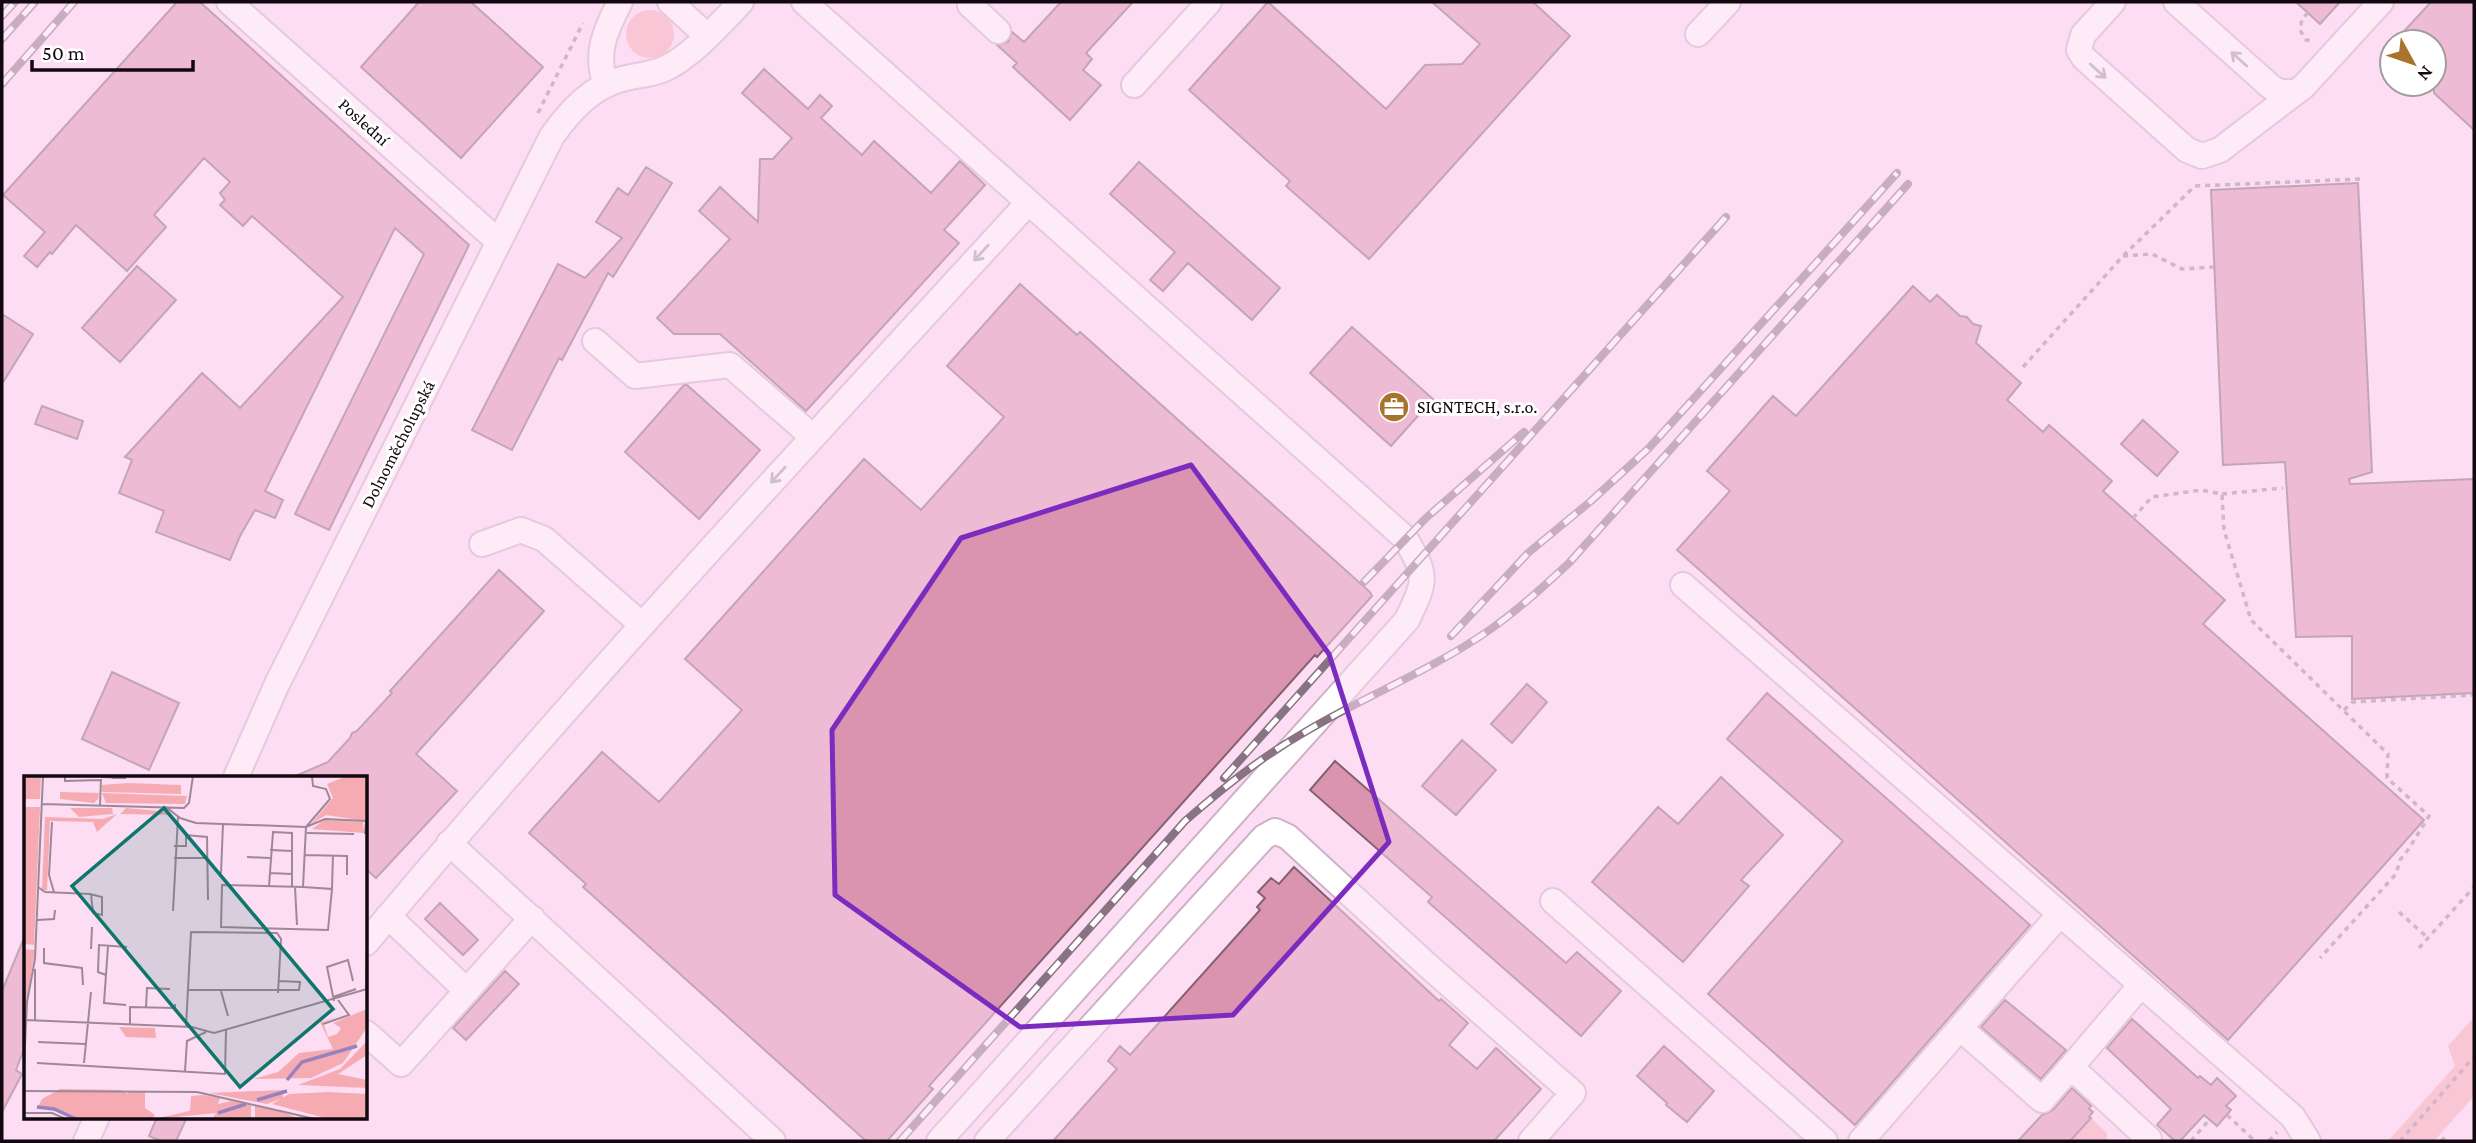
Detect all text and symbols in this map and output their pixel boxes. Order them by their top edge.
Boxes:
scale bar [32,28,192,72]
north arrow [2378,28,2448,98]
text: 50 m [42,41,85,65]
one-way arrow [2231,51,2249,67]
one-way arrow [2089,62,2106,79]
text: N [2413,62,2438,85]
street label: Poslední [335,94,394,151]
one-way arrow [973,244,990,261]
street label: Dolnoměcholupská [357,377,439,511]
office icon: SIGNTECH, s.r.o. [1377,390,1411,424]
place label: SIGNTECH, s.r.o. [1417,397,1537,417]
one-way arrow [770,466,786,484]
inset map [24,776,368,1118]

